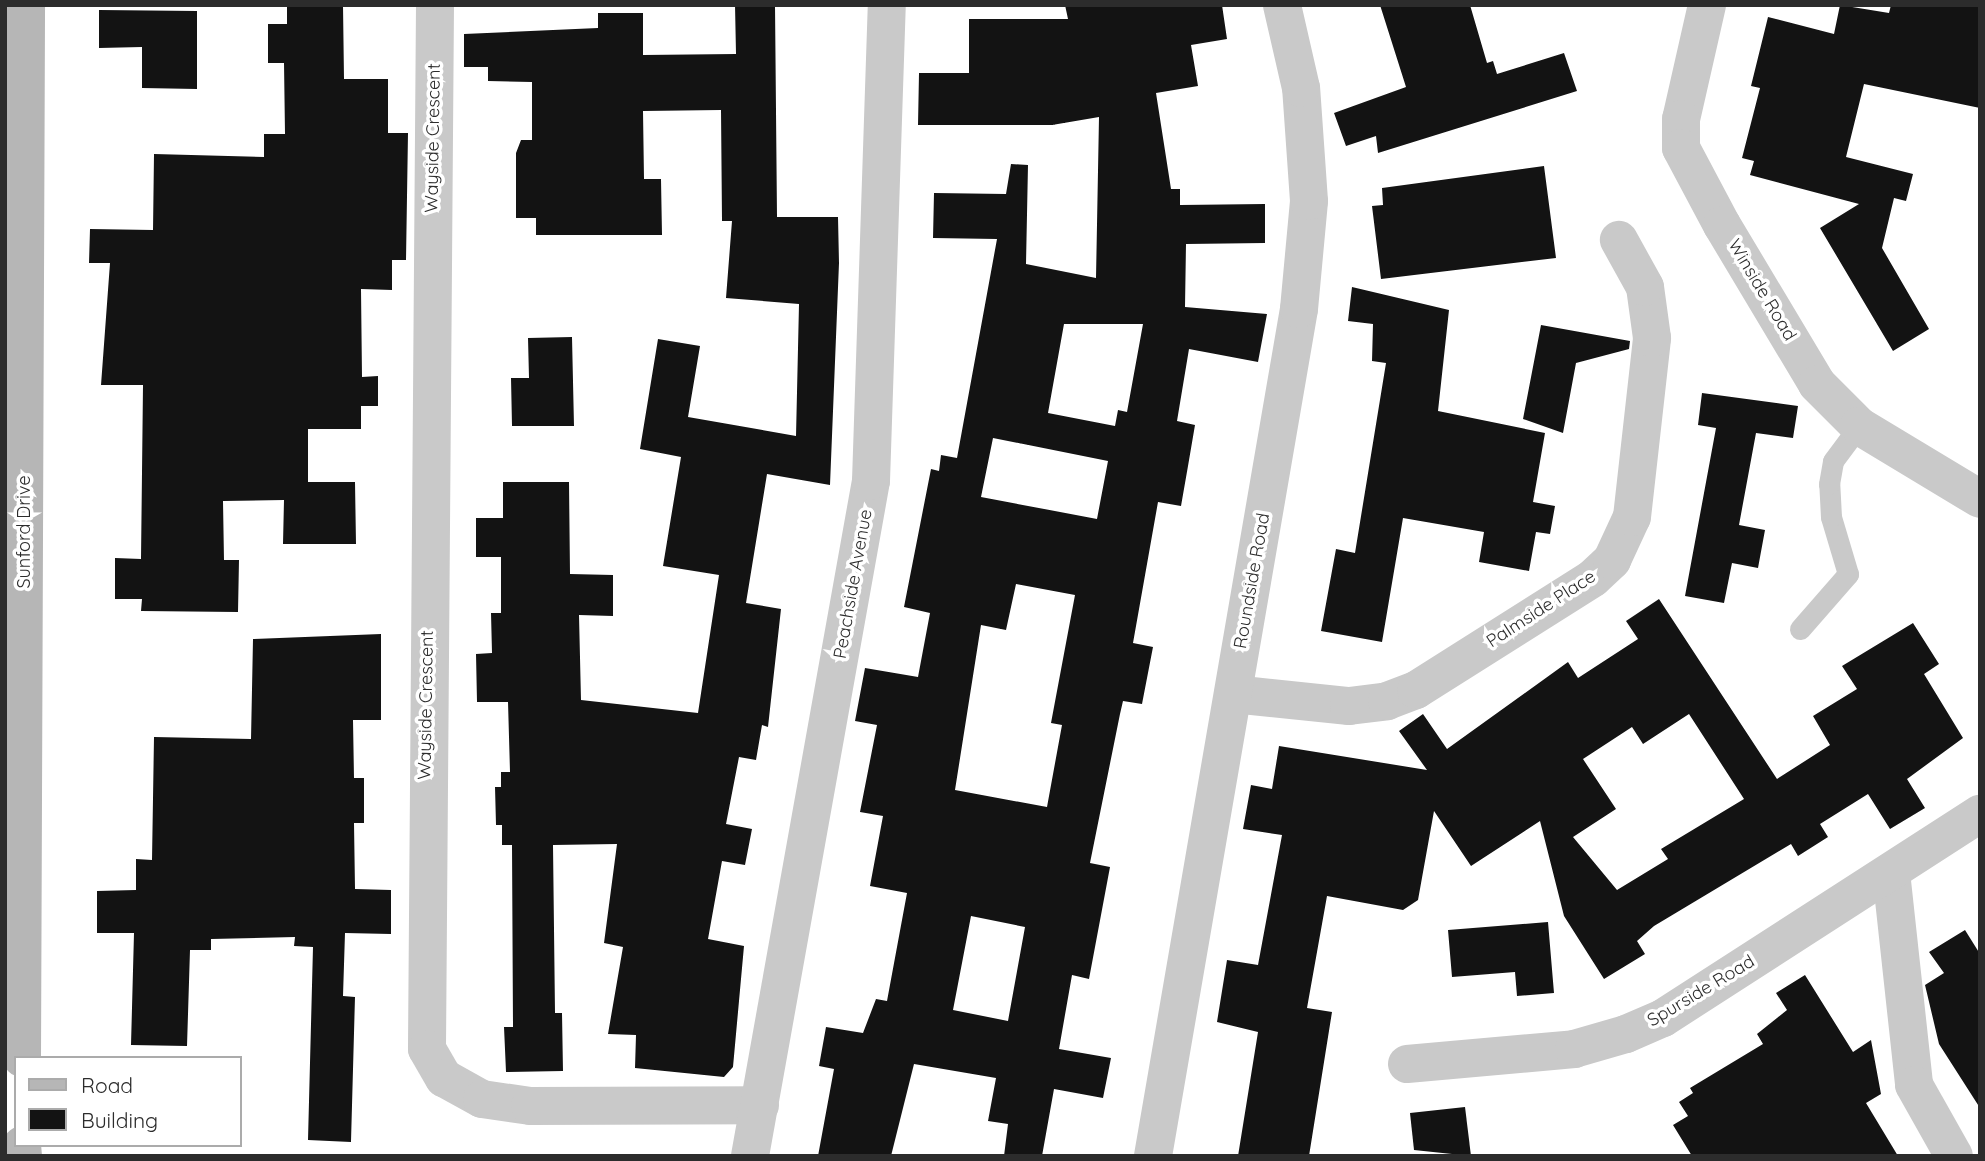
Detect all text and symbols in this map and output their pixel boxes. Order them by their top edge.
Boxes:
street label: Wayside Crescent [421,63,445,213]
street label: Winside Road [1723,235,1801,345]
street label: Sunford Drive [13,475,35,589]
street label: Peachside Avenue [829,508,877,660]
street label: Roundside Road [1229,511,1275,651]
street label: Palmside Place [1482,566,1600,652]
street label: Wayside Crescent [414,630,438,780]
street label: Spurside Road [1644,951,1758,1031]
legend [14,1056,242,1147]
text: Road [81,1072,133,1098]
text: Building [81,1107,158,1133]

